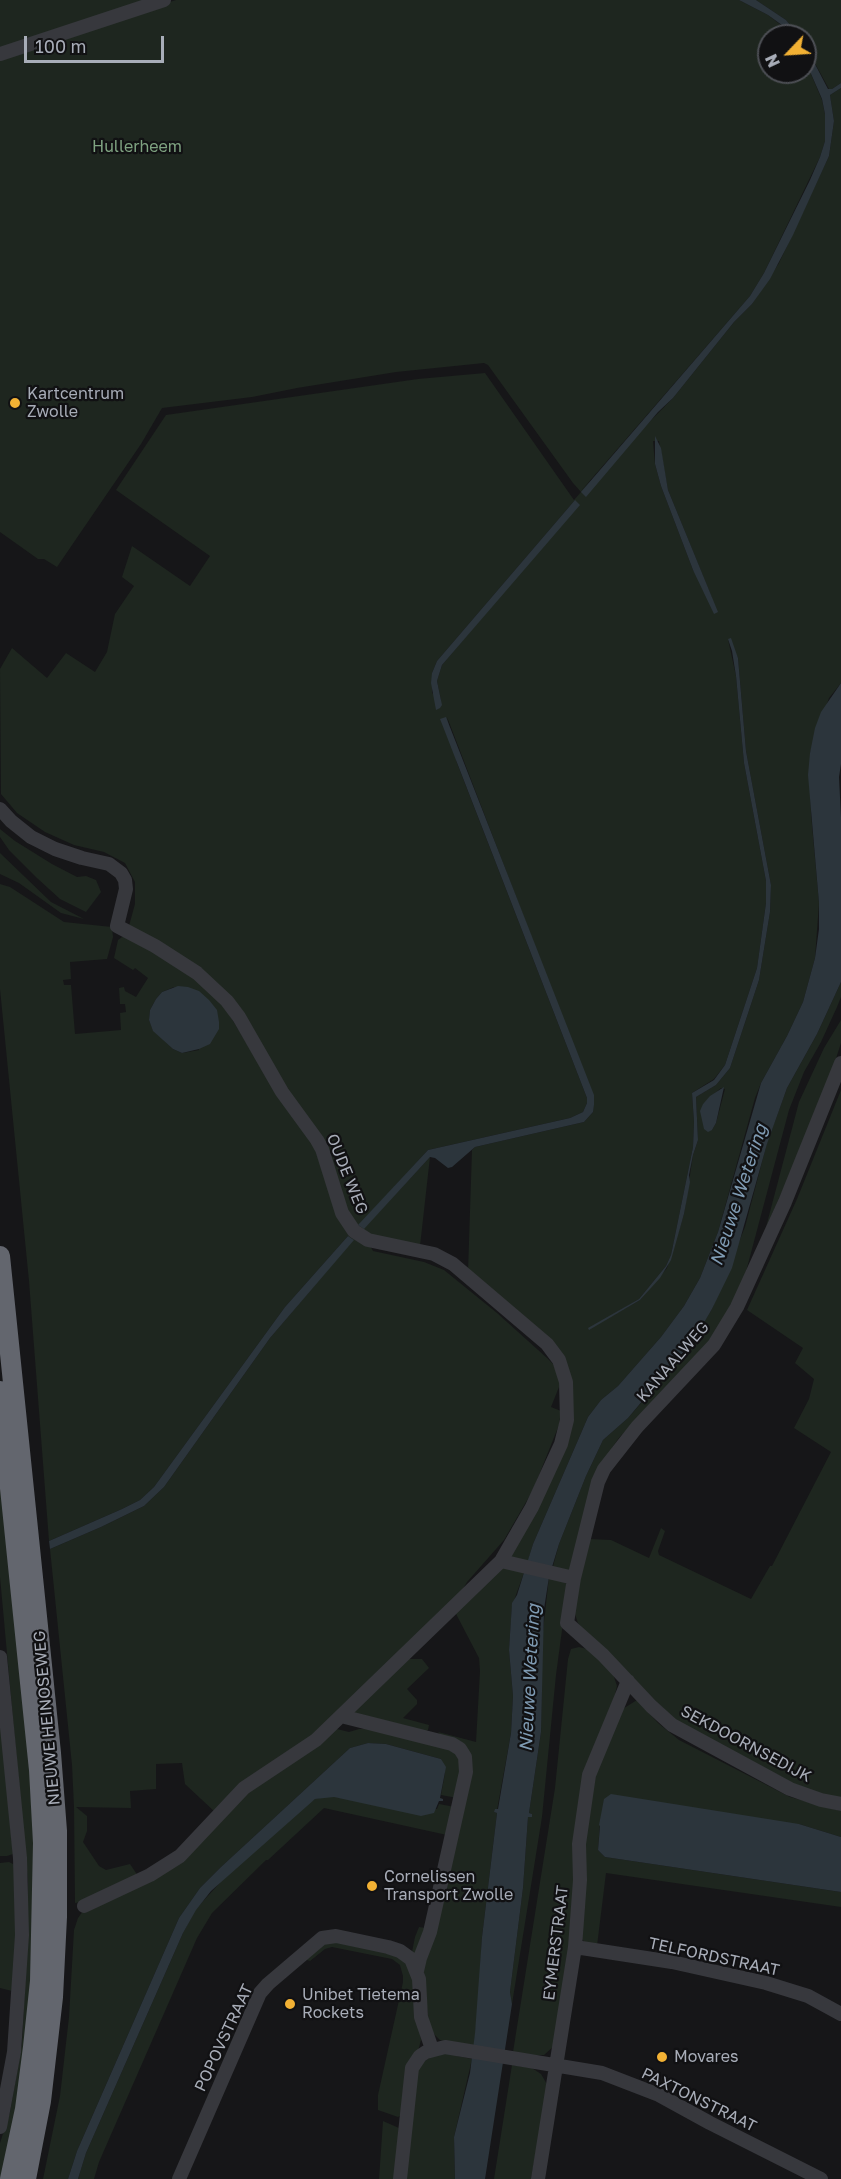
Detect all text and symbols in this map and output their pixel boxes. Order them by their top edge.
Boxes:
scale bar [27,24,166,62]
north arrow [757,24,817,84]
text: 100 m [35,35,86,57]
text: N [761,51,784,71]
park label: Hullerheem [92,137,182,157]
place label: Kartcentrum Zwolle [27,384,124,422]
marker: Kartcentrum Zwolle [8,396,22,410]
water label: Nieuwe Wetering [706,1121,772,1269]
street label: OUDE WEG [322,1131,372,1217]
street label: KANAALWEG [633,1318,713,1406]
water label: Nieuwe Wetering [515,1604,545,1752]
street label: NIEUWE HEINOSEWEG [30,1630,64,1806]
street label: SEKDOORNSEDIJK [677,1701,815,1787]
place label: Cornelissen Transport Zwolle [384,1867,513,1905]
marker: Cornelissen Transport Zwolle [365,1879,379,1893]
street label: EYMERSTRAAT [539,1884,573,2002]
street label: TELFORDSTRAAT [647,1934,781,1980]
street label: POPOVSTRAAT [191,1981,257,2095]
place label: Unibet Tietema Rockets [302,1985,420,2023]
marker: Unibet Tietema Rockets [283,1997,297,2011]
place label: Movares [674,2047,738,2067]
marker: Movares [655,2050,669,2064]
street label: PAXTONSTRAAT [638,2064,760,2136]

